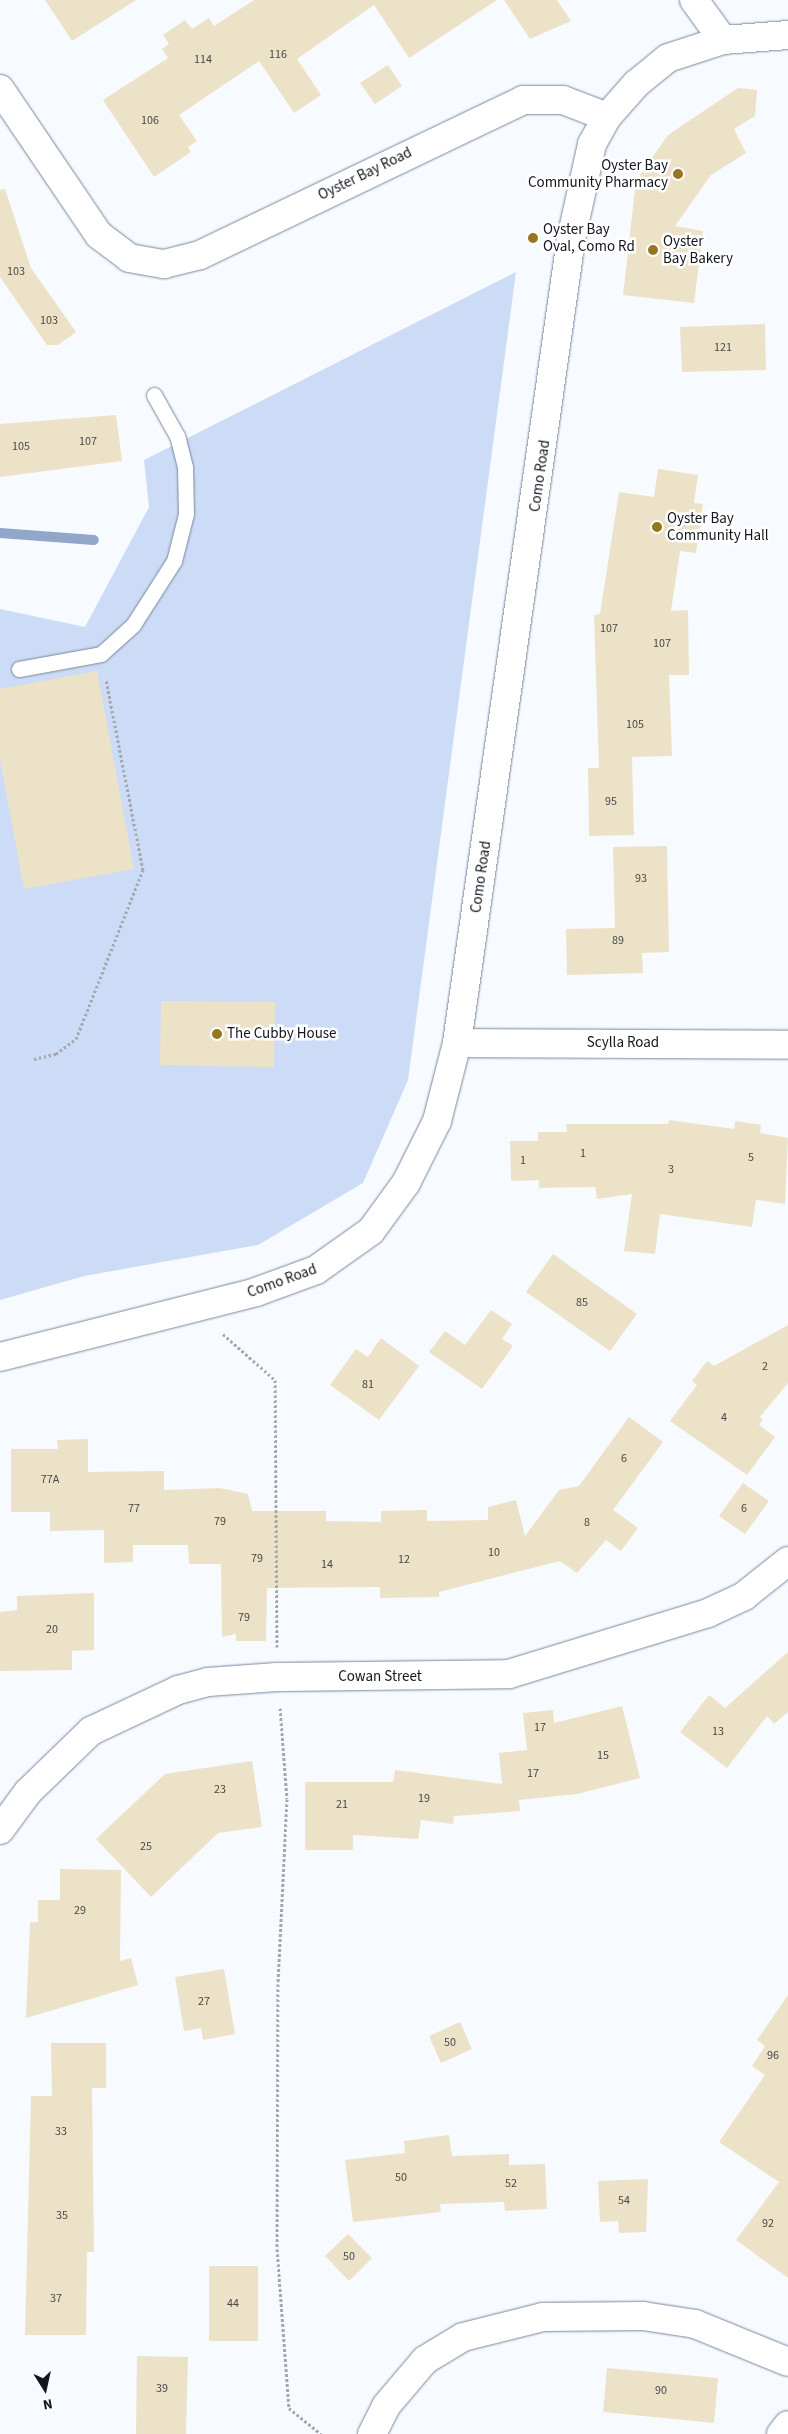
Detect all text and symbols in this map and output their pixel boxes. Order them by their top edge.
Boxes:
house number: 116 [269,48,287,62]
house number: 114 [194,53,212,67]
house number: 106 [141,114,159,128]
street label: Oyster Bay Road [315,144,415,204]
place label: Oyster Bay Community Pharmacy [528,156,668,191]
marker: Oyster Bay Community Pharmacy [672,168,684,180]
place label: Oyster Bay Oval, Como Rd [543,220,635,255]
marker: Oyster Bay Oval, Como Rd [527,232,539,244]
place label: Oyster Bay Bakery [663,232,733,267]
marker: Oyster Bay Bakery [647,244,659,256]
house number: 103 [7,265,25,279]
house number: 103 [40,314,58,328]
house number: 121 [714,341,732,355]
house number: 107 [79,435,97,449]
street label: Como Road [526,439,554,513]
house number: 105 [12,440,30,454]
place label: Oyster Bay Community Hall [667,509,769,544]
marker: Oyster Bay Community Hall [651,521,663,533]
house number: 107 [600,622,618,636]
house number: 107 [653,637,671,651]
house number: 105 [626,718,644,732]
house number: 95 [605,795,617,809]
street label: Como Road [467,840,495,914]
house number: 93 [635,872,647,886]
house number: 89 [612,934,624,948]
place label: The Cubby House [227,1025,337,1043]
marker: The Cubby House [211,1028,223,1040]
street label: Scylla Road [587,1034,659,1052]
house number: 1 [580,1147,586,1161]
house number: 5 [748,1151,754,1165]
house number: 1 [520,1154,526,1168]
house number: 3 [668,1163,674,1177]
street label: Como Road [245,1260,319,1302]
house number: 85 [576,1296,588,1310]
house number: 2 [762,1360,768,1374]
house number: 81 [362,1378,374,1392]
house number: 4 [721,1411,727,1425]
house number: 6 [621,1452,627,1466]
house number: 77A [41,1473,59,1487]
house number: 77 [128,1502,140,1516]
house number: 6 [741,1502,747,1516]
house number: 79 [214,1515,226,1529]
house number: 8 [584,1516,590,1530]
house number: 10 [488,1546,500,1560]
house number: 79 [251,1552,263,1566]
house number: 12 [398,1553,410,1567]
house number: 14 [321,1558,333,1572]
house number: 79 [238,1611,250,1625]
house number: 20 [46,1623,58,1637]
street label: Cowan Street [338,1668,422,1686]
house number: 17 [534,1721,546,1735]
house number: 13 [712,1725,724,1739]
house number: 15 [597,1749,609,1763]
house number: 17 [527,1767,539,1781]
house number: 23 [214,1783,226,1797]
house number: 19 [418,1792,430,1806]
house number: 21 [336,1798,348,1812]
house number: 25 [140,1840,152,1854]
house number: 29 [74,1904,86,1918]
house number: 27 [198,1995,210,2009]
house number: 50 [444,2036,456,2050]
house number: 96 [767,2049,779,2063]
house number: 33 [55,2125,67,2139]
house number: 50 [395,2171,407,2185]
house number: 52 [505,2177,517,2191]
house number: 54 [618,2194,630,2208]
house number: 35 [56,2209,68,2223]
house number: 92 [762,2217,774,2231]
house number: 50 [343,2250,355,2264]
house number: 37 [50,2292,62,2306]
house number: 44 [227,2297,239,2311]
north arrow [20,2364,70,2414]
house number: 39 [156,2382,168,2396]
house number: 90 [655,2384,667,2398]
text: N [41,2393,54,2414]

